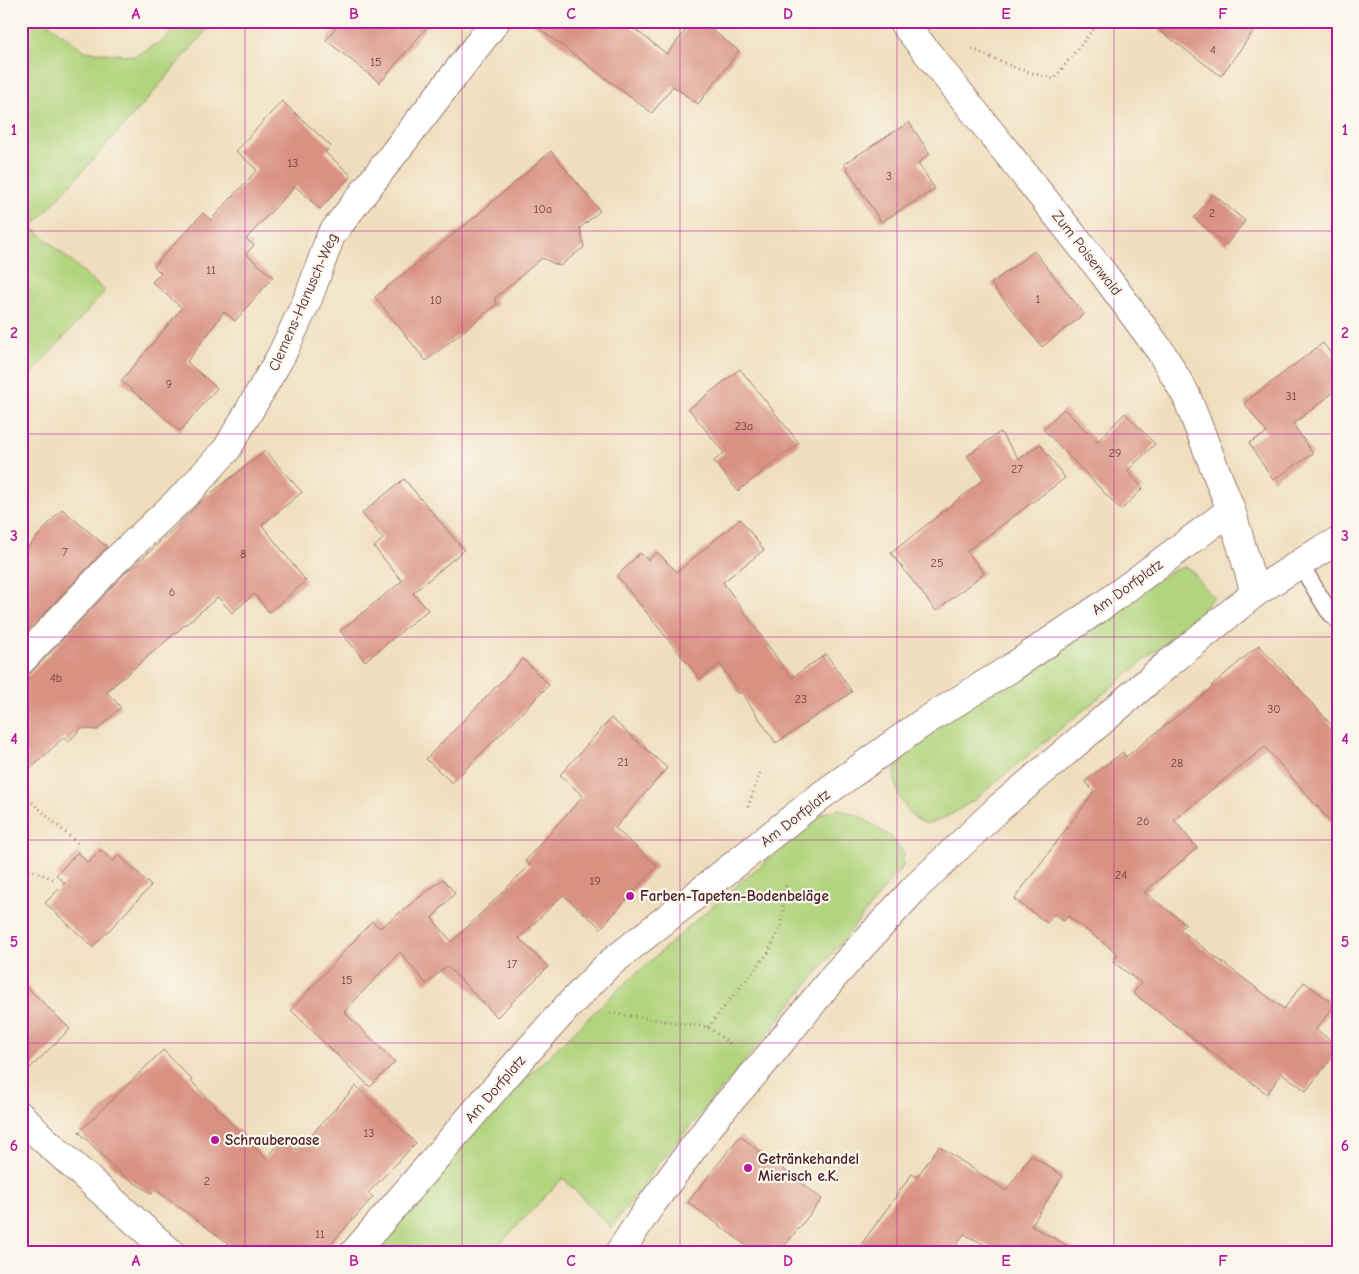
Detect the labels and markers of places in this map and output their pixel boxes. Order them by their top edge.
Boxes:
place label: Farben-Tapeten-Bodenbeläge [640,887,829,905]
marker: Farben-Tapeten-Bodenbeläge [624,890,636,902]
place label: Schrauberoase [225,1131,319,1149]
marker: Schrauberoase [209,1134,221,1146]
place label: Getränkehandel Mierisch e.K. [758,1150,859,1185]
marker: Getränkehandel Mierisch e.K. [742,1162,754,1174]

